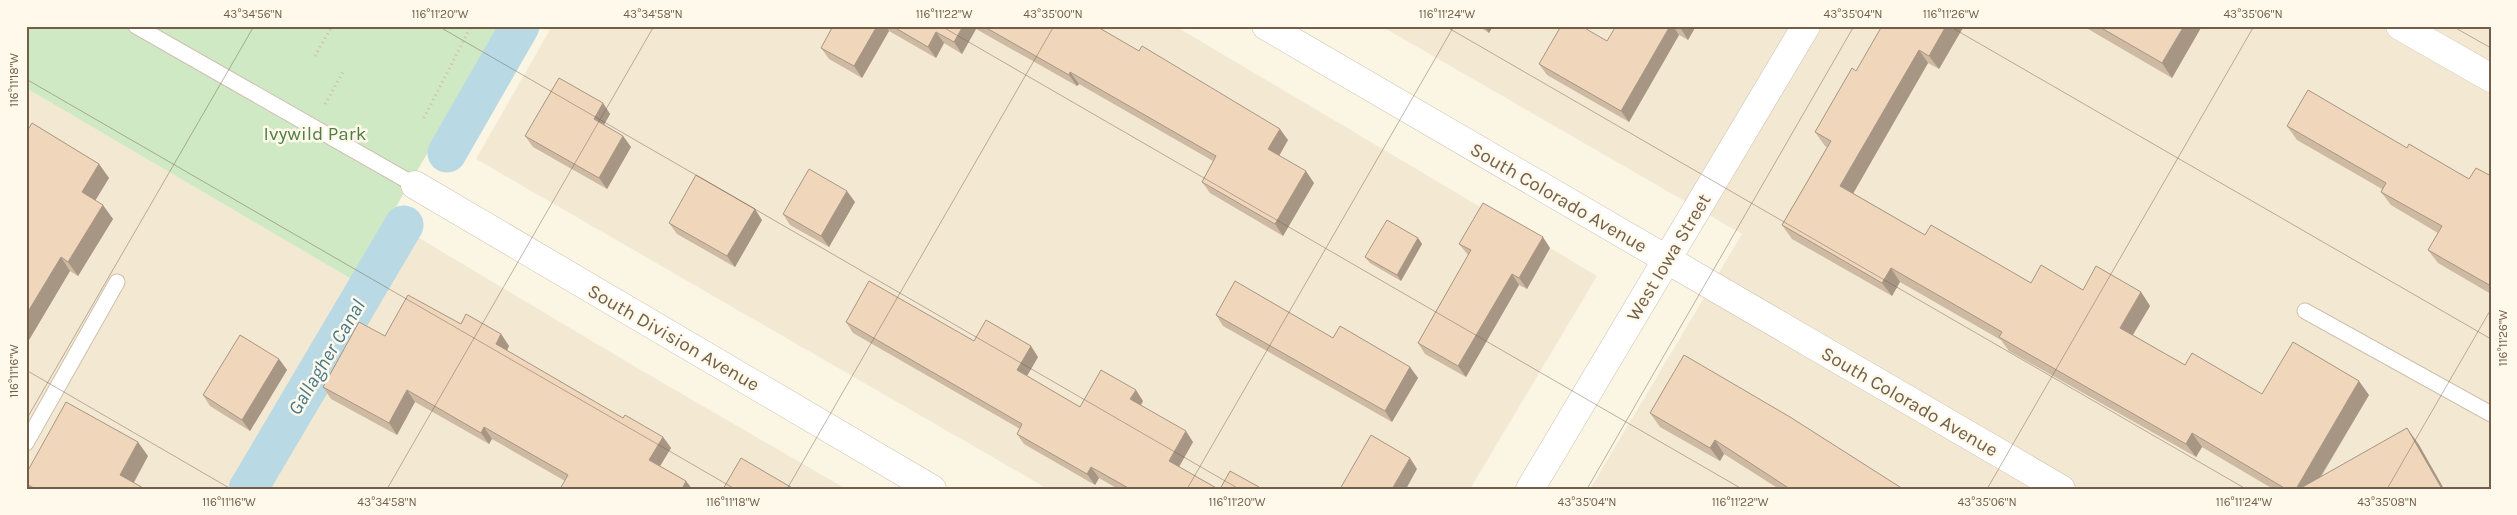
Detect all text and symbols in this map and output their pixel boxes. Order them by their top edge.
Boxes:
text: 43°34'56"N [224,7,282,21]
text: 116°11'20"W [412,7,469,21]
text: 43°34'58"N [623,7,683,21]
text: 116°11'22"W [916,7,973,21]
text: 43°35'00"N [1023,7,1083,21]
text: 116°11'24"W [1419,7,1476,21]
text: 43°35'04"N [1823,7,1883,21]
text: 116°11'26"W [1923,7,1980,21]
text: 43°35'06"N [2223,7,2283,21]
text: 116°11'18"W [7,53,21,107]
park label: Ivywild Park [264,123,367,145]
street label: South Colorado Avenue [1466,138,1651,257]
street label: West Iowa Street [1622,190,1715,325]
street label: South Division Avenue [584,280,763,396]
water label: Gallagher Canal [283,295,370,419]
text: 116°11'26"W [2496,309,2510,366]
street label: South Colorado Avenue [1817,342,2002,461]
text: 116°11'16"W [7,344,21,398]
text: 116°11'16"W [202,495,256,509]
text: 43°34'58"N [357,495,417,509]
text: 116°11'18"W [706,495,760,509]
text: 116°11'20"W [1209,495,1266,509]
text: 43°35'04"N [1557,495,1617,509]
text: 116°11'22"W [1712,495,1769,509]
text: 43°35'06"N [1957,495,2017,509]
text: 116°11'24"W [2216,495,2273,509]
text: 43°35'08"N [2357,495,2417,509]

